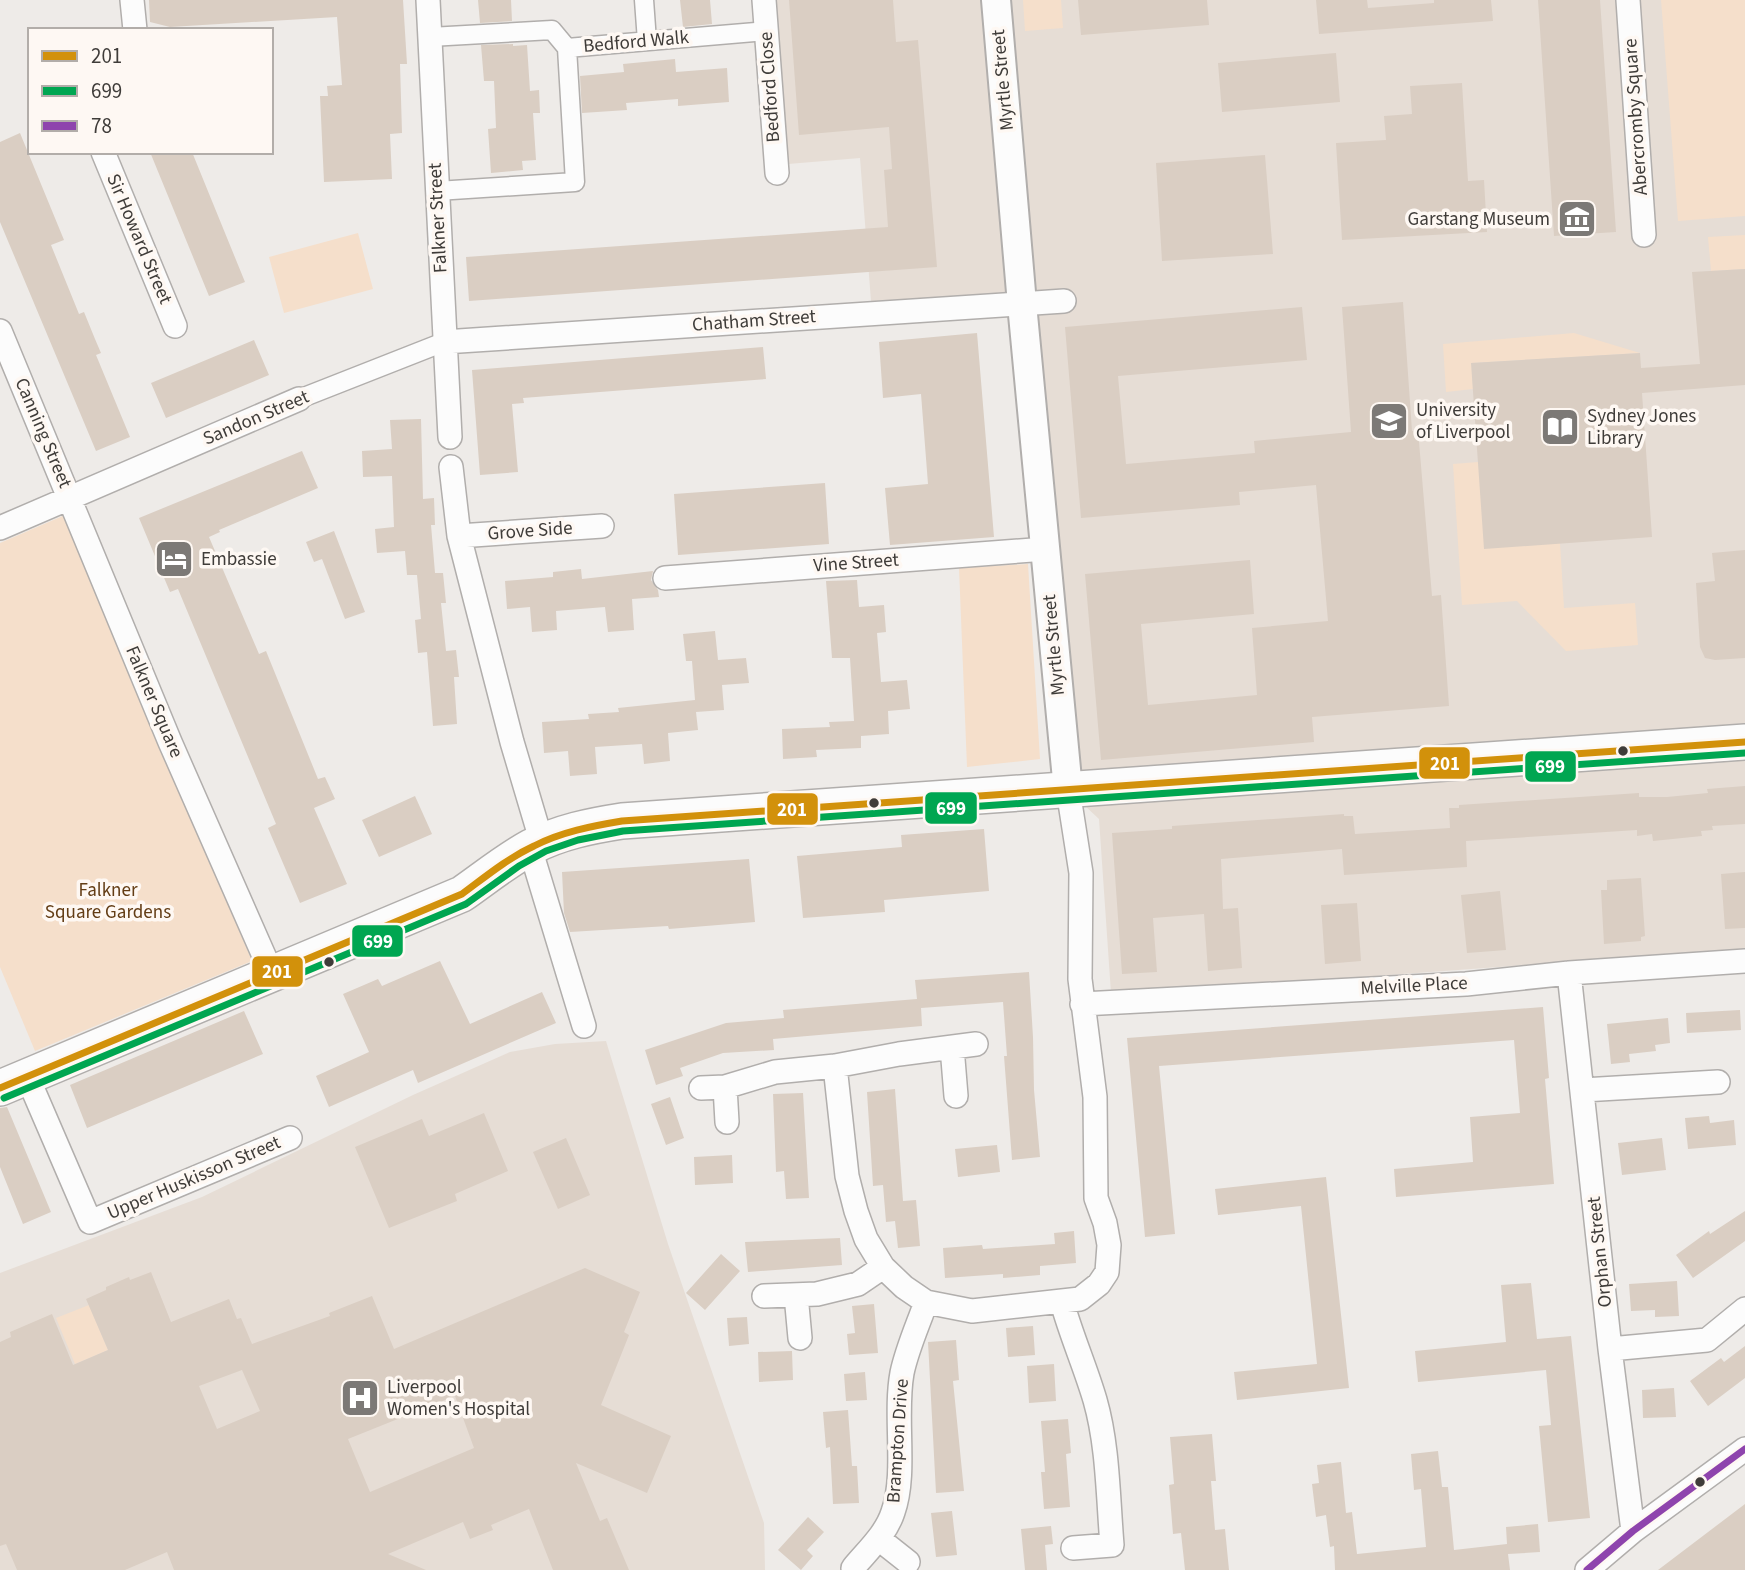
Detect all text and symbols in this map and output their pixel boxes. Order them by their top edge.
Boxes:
street label: Bedford Walk [582,24,691,60]
legend [28,28,273,154]
street label: Myrtle Street [985,28,1021,132]
street label: Bedford Close [753,31,787,143]
street label: Abercromby Square [1617,38,1655,196]
text: 201 [91,41,122,71]
text: 699 [91,76,122,106]
text: 78 [91,111,112,141]
street label: Falkner Street [422,162,454,274]
street label: Sir Howard Street [99,170,179,309]
museum icon: Garstang Museum [1556,198,1598,240]
place label: Garstang Museum [1408,206,1550,233]
street label: Chatham Street [691,303,817,339]
street label: Canning Street [8,374,79,493]
street label: Sandon Street [199,383,314,452]
place label: University of Liverpool [1416,397,1510,446]
school or university icon: University of Liverpool [1368,400,1410,442]
place label: Sydney Jones Library [1587,403,1696,452]
library icon: Sydney Jones Library [1539,406,1581,448]
street label: Grove Side [487,515,573,547]
hotel icon: Embassie [153,538,195,580]
place label: Embassie [201,546,277,573]
street label: Vine Street [812,547,900,579]
street label: Myrtle Street [1036,593,1072,697]
street label: Falkner Square [118,642,190,762]
unlabelled marker [1616,744,1630,758]
line badge: 201 [1418,746,1471,780]
line badge: 699 [1524,750,1577,783]
text: 201 [1430,751,1460,778]
text: 699 [1535,754,1565,781]
line badge: 699 [924,791,978,825]
line badge: 201 [766,792,819,826]
unlabelled marker [867,796,881,810]
text: 699 [936,796,966,823]
text: 201 [777,797,807,824]
park label: Falkner Square Gardens [45,877,171,926]
line badge: 699 [351,924,404,958]
text: 699 [363,929,393,956]
line badge: 201 [251,955,304,988]
unlabelled marker [322,955,336,969]
text: 201 [262,959,292,986]
street label: Melville Place [1360,970,1468,1002]
street label: Upper Huskisson Street [103,1129,285,1227]
street label: Orphan Street [1581,1195,1619,1309]
place label: Liverpool Women's Hospital [387,1374,530,1423]
hospital icon: Liverpool Women's Hospital [339,1377,381,1419]
street label: Brampton Drive [880,1378,916,1504]
unlabelled marker [1693,1475,1707,1489]

